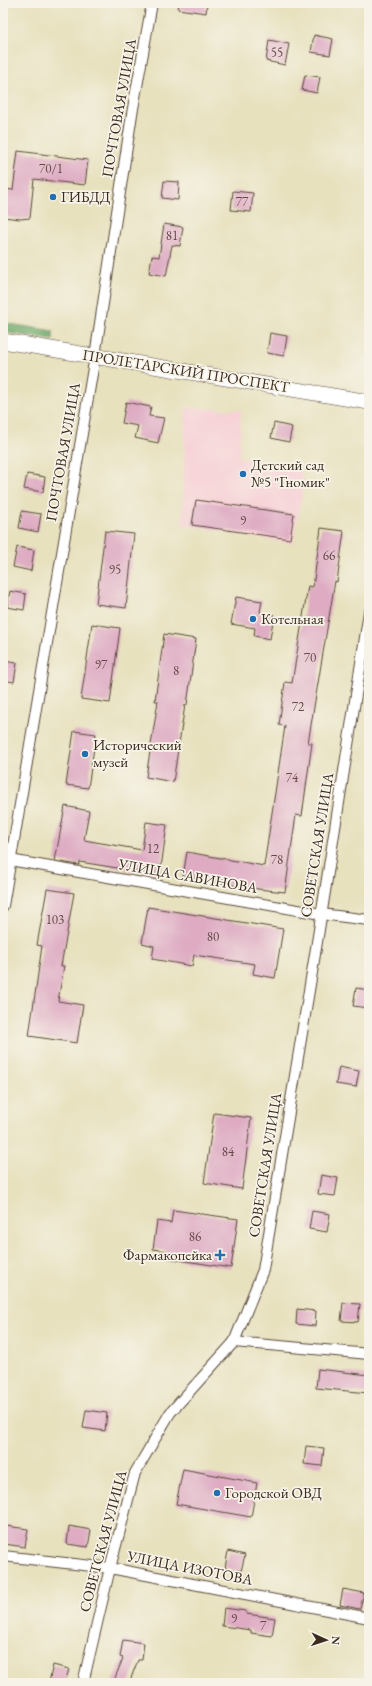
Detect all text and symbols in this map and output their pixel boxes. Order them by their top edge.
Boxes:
street label: ПОЧТОВАЯ УЛИЦА [97,36,140,179]
house number: 55 [271,44,283,61]
house number: 70/1 [39,160,63,177]
place label: ГИБДД [61,187,110,206]
marker: ГИБДД [48,192,58,202]
house number: 77 [236,193,249,210]
house number: 81 [166,227,178,244]
street label: ПРОЛЕТАРСКИЙ ПРОСПЕКТ [81,345,292,396]
street label: ПОЧТОВАЯ УЛИЦА [41,380,84,523]
place label: Детский сад №5 "Гномик" [251,455,330,491]
marker: Детский сад №5 "Гномик" [238,469,248,479]
house number: 9 [240,512,247,529]
house number: 66 [323,547,335,564]
house number: 95 [109,561,121,578]
place label: Котельная [261,609,324,628]
marker: Котельная [248,614,258,624]
house number: 70 [304,649,316,666]
house number: 97 [95,656,108,673]
house number: 8 [173,662,179,679]
house number: 72 [292,698,305,715]
place label: Исторический музей [93,735,182,771]
marker: Исторический музей [80,749,90,759]
house number: 74 [286,769,299,786]
street label: СОВЕТСКАЯ УЛИЦА [296,771,337,919]
house number: 12 [147,840,160,857]
house number: 78 [271,851,283,868]
street label: УЛИЦА САВИНОВА [116,854,260,897]
house number: 103 [46,911,64,928]
house number: 80 [207,928,219,945]
street label: СОВЕТСКАЯ УЛИЦА [244,1091,285,1239]
house number: 84 [222,1143,235,1160]
house number: 86 [189,1228,201,1245]
place label: Фармакопейка [123,1245,212,1264]
marker: Фармакопейка [215,1250,225,1260]
street label: СОВЕТСКАЯ УЛИЦА [74,1467,131,1614]
place label: Городской ОВД [225,1483,322,1502]
marker: Городской ОВД [212,1488,222,1498]
street label: УЛИЦА ИЗОТОВА [125,1546,255,1589]
house number: 9 [231,1610,238,1627]
house number: 7 [260,1617,267,1634]
north arrow [306,1620,346,1660]
text: N [329,1636,343,1645]

